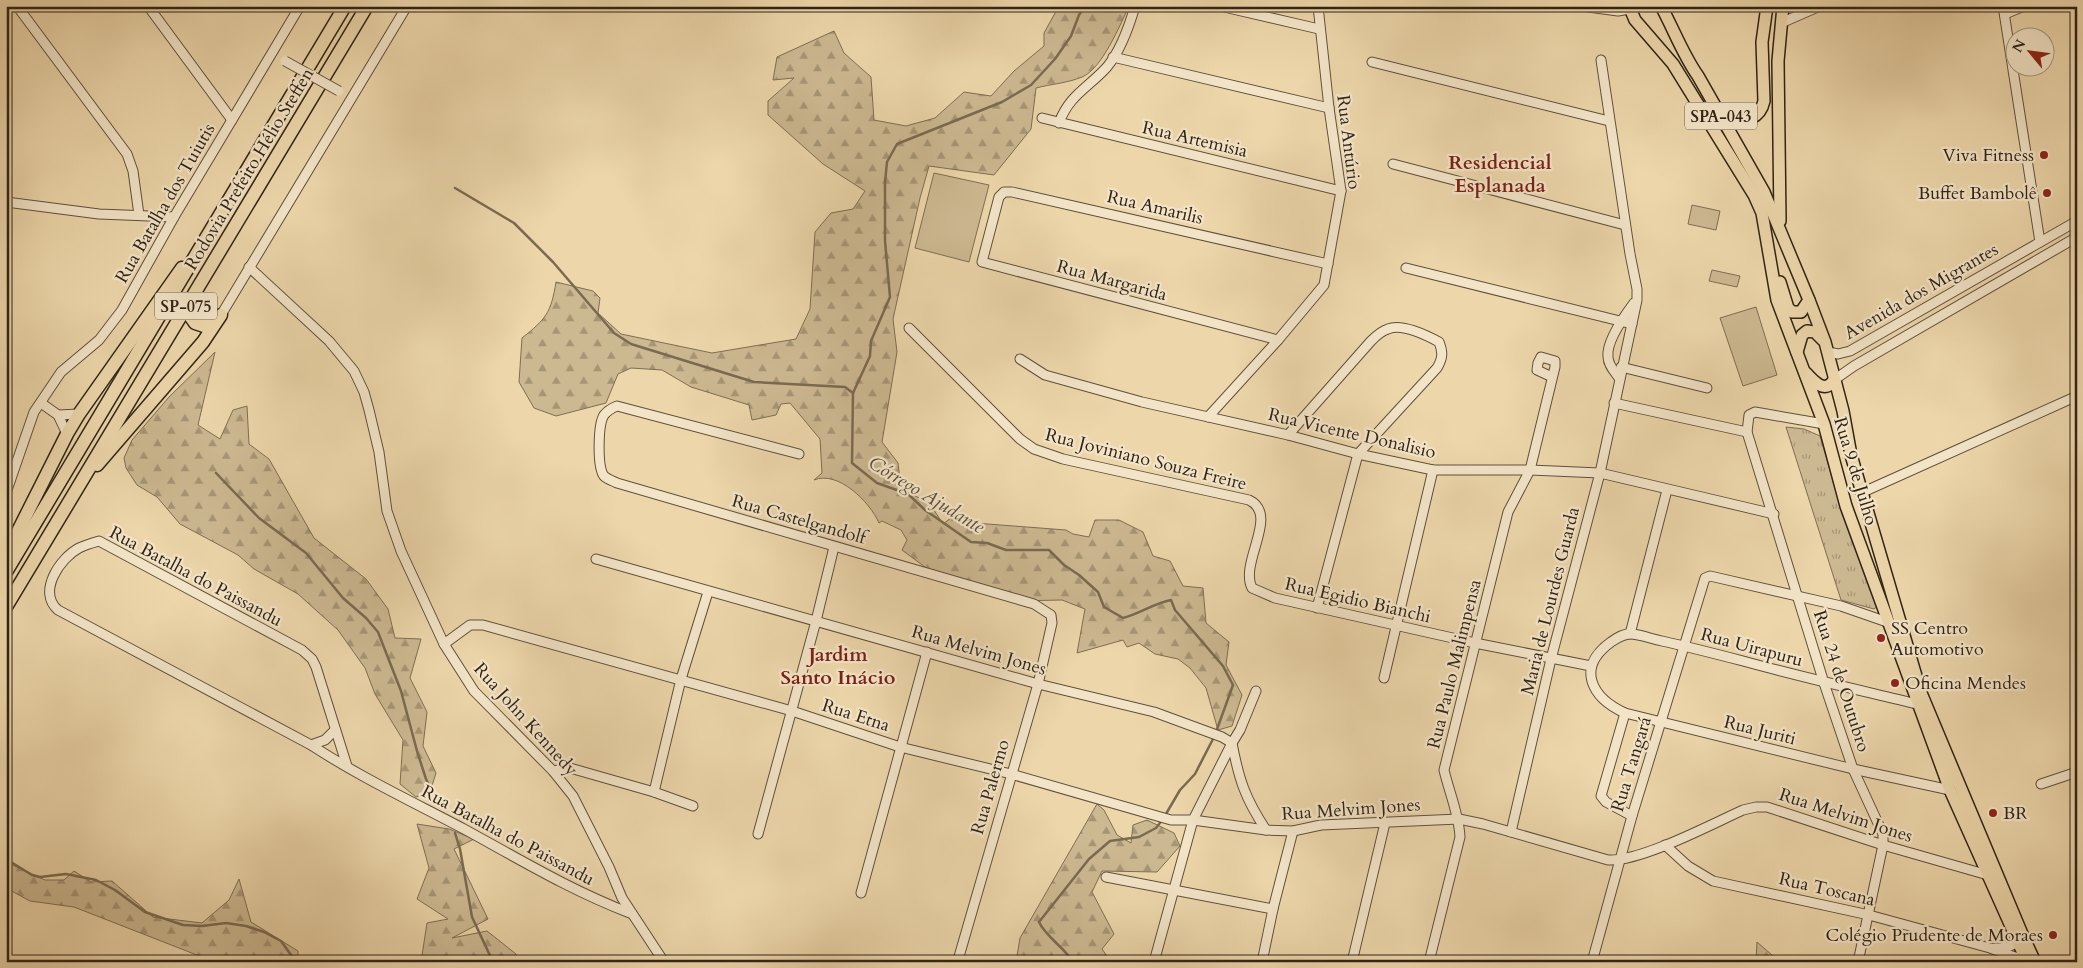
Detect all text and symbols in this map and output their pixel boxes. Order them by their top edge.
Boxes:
north arrow [2006,28,2056,78]
text: N [2008,36,2030,56]
street label: Rodovia Prefeito Hélio Steffen [179,63,320,275]
street label: Rua Antúrio [1330,93,1367,191]
road number: SPA-043 [1685,102,1757,130]
street label: Rua Artemisia [1140,115,1250,164]
street label: Rua Batalha dos Tuiutis [109,119,221,288]
place label: Viva Fitness [1943,143,2034,168]
district label: Residencial Esplanada [1448,149,1552,199]
marker: Viva Fitness [2038,149,2050,161]
place label: Buffet Bambolê [1918,181,2037,206]
street label: Rua Amarilis [1104,184,1205,231]
marker: Buffet Bambolê [2041,187,2053,199]
street label: Avenida dos Migrantes [1840,237,2003,346]
street label: Rua Margarida [1054,254,1170,307]
road number: SP-075 [155,292,217,320]
street label: Rua Vicente Donalisio [1266,402,1438,465]
street label: Rua 9 de Julho [1827,414,1884,528]
street label: Rua Joviniano Souza Freire [1042,422,1249,497]
water label: Córrego Ajudante [864,450,990,540]
street label: Rua Castelgandolf [729,488,872,552]
street label: Maria de Lourdes Guarda [1515,504,1586,698]
street label: Rua Batalha do Paissandu [105,520,287,633]
street label: Rua Egidio Bianchi [1283,572,1433,629]
street label: Rua Paulo Malimpensa [1421,577,1488,751]
street label: Rua 24 de Outubro [1807,607,1876,756]
place label: SS Centro Automotivo [1891,616,1984,662]
street label: Rua Melvim Jones [909,619,1049,682]
street label: Rua Uirapuru [1698,622,1806,673]
marker: SS Centro Automotivo [1875,632,1887,644]
district label: Jardim Santo Inácio [781,641,896,691]
street label: Rua John Kennedy [468,657,584,782]
place label: Oficina Mendes [1905,671,2026,696]
marker: Oficina Mendes [1889,677,1901,689]
street label: Rua Etna [819,693,893,738]
street label: Rua Juriti [1721,709,1798,751]
street label: Rua Tangará [1605,713,1658,815]
street label: Rua Palermo [965,736,1016,838]
street label: Rua Batalha do Paissandu [417,779,599,892]
street label: Rua Melvim Jones [1776,782,1916,849]
street label: Rua Melvim Jones [1281,792,1421,827]
place label: BR [2003,801,2028,826]
marker: BR [1987,807,1999,819]
street label: Rua Toscana [1776,866,1878,913]
place label: Colégio Prudente de Moraes [1825,923,2043,948]
marker: Colégio Prudente de Moraes [2047,929,2059,941]

